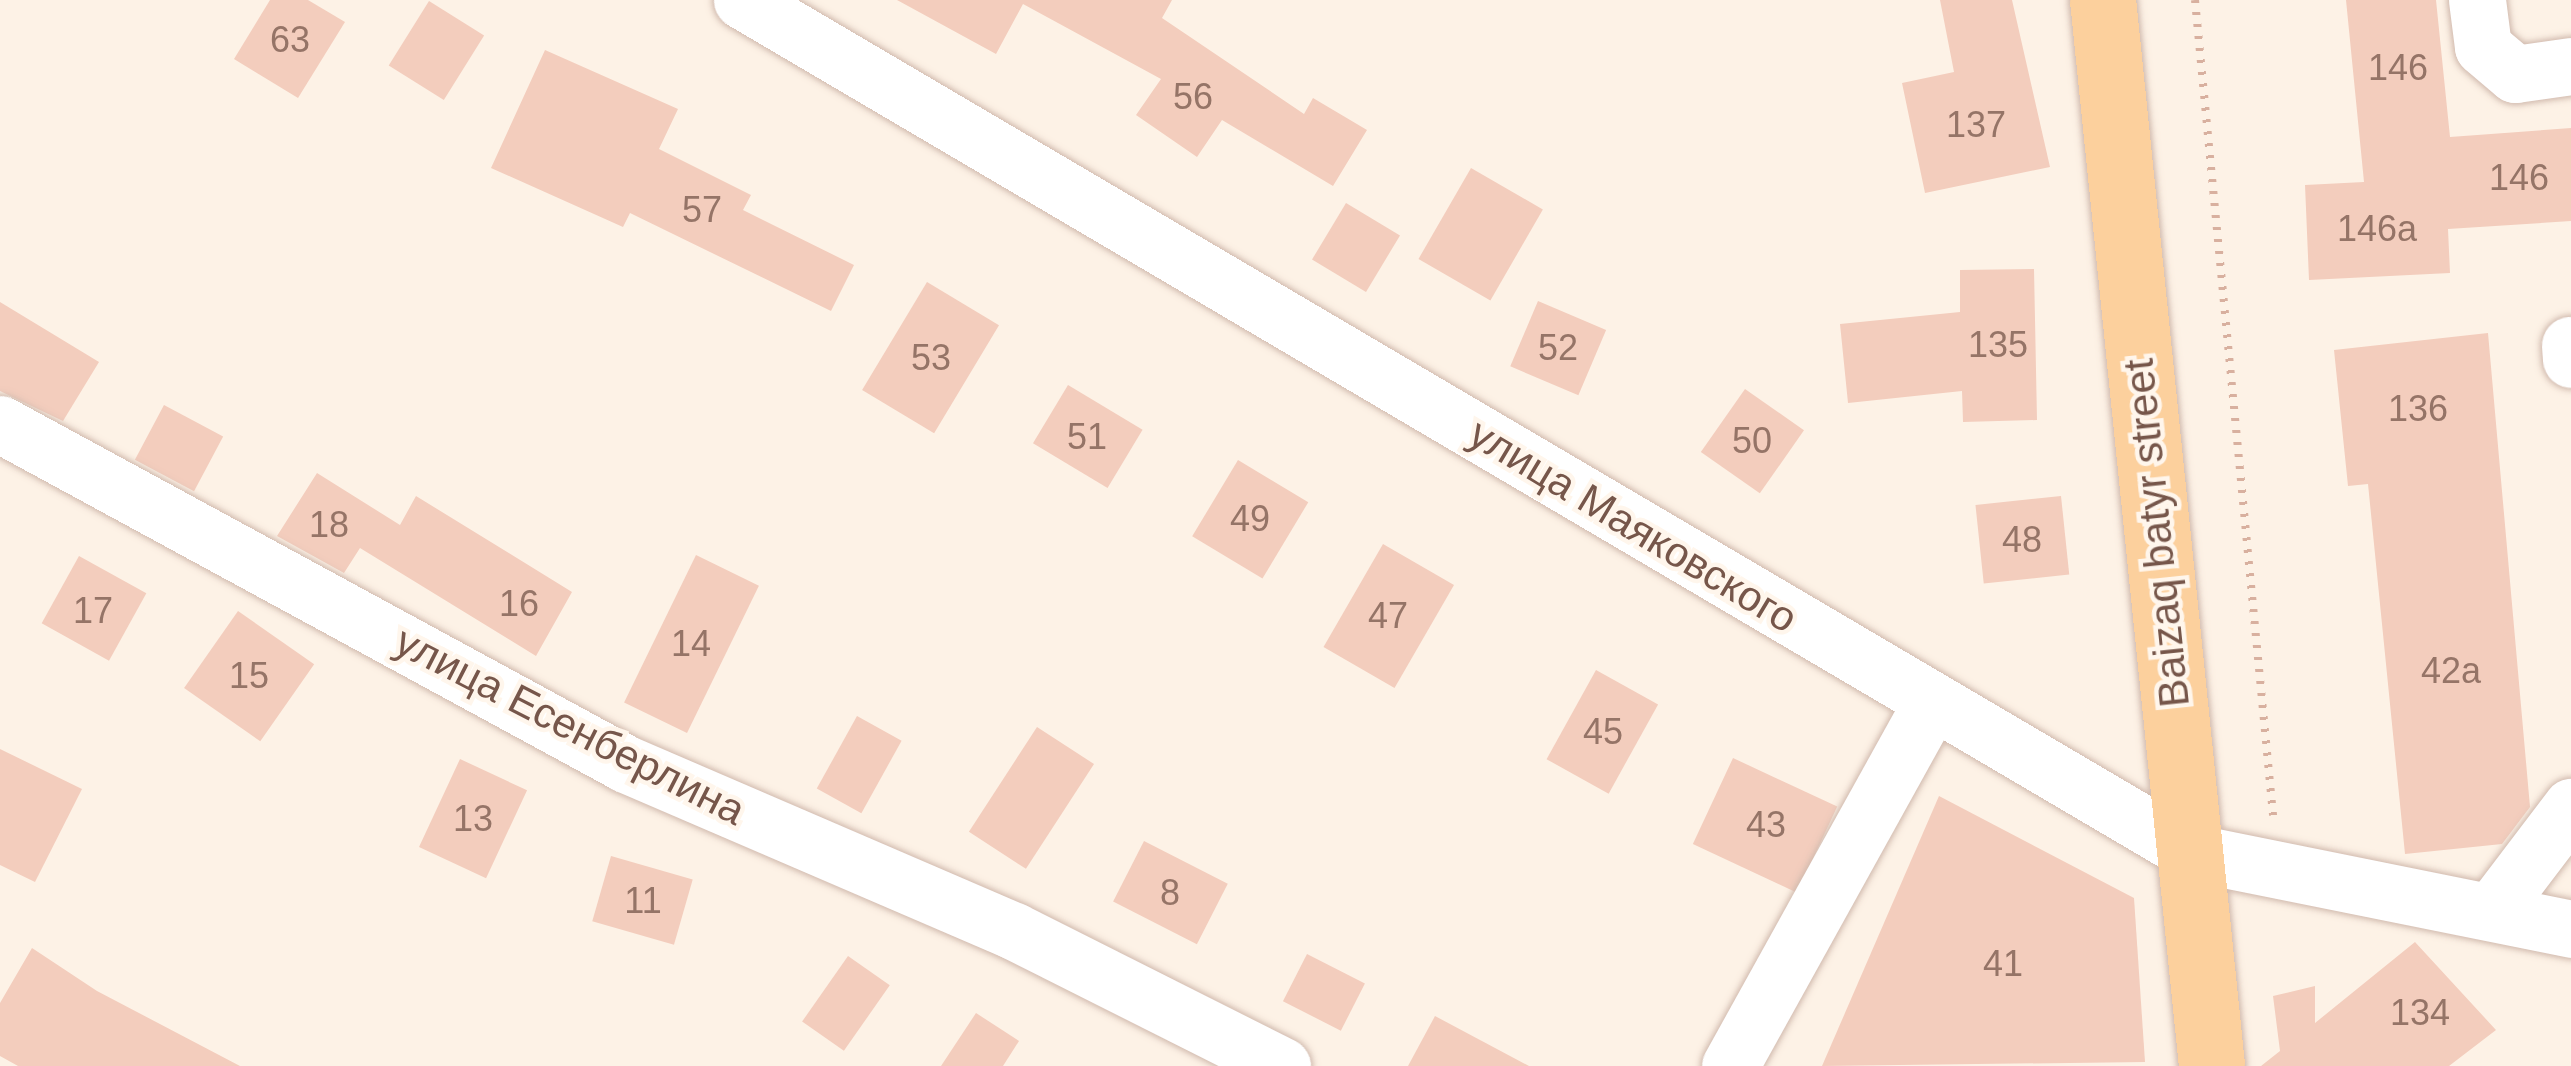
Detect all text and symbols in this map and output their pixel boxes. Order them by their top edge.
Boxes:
house number: 63 [270,18,310,62]
house number: 146 [2368,46,2428,90]
house number: 56 [1173,75,1213,119]
house number: 137 [1946,103,2006,147]
house number: 146 [2489,156,2549,200]
house number: 57 [682,188,722,232]
house number: 146а [2337,207,2417,251]
house number: 135 [1968,323,2028,367]
house number: 52 [1538,326,1578,370]
house number: 53 [911,336,951,380]
street label: Baizaq batyr street [2114,356,2200,710]
house number: 136 [2388,387,2448,431]
street label: улица Маяковского [1460,408,1806,644]
house number: 51 [1067,415,1107,459]
house number: 50 [1732,419,1772,463]
house number: 49 [1230,497,1270,541]
house number: 18 [309,503,349,547]
house number: 48 [2002,518,2042,562]
house number: 16 [499,582,539,626]
house number: 17 [73,589,113,633]
house number: 47 [1368,594,1408,638]
street label: улица Есенберлина [387,616,753,836]
house number: 14 [671,622,711,666]
house number: 42а [2421,649,2481,693]
house number: 15 [229,654,269,698]
house number: 45 [1583,710,1623,754]
house number: 13 [453,797,493,841]
house number: 43 [1746,803,1786,847]
house number: 8 [1160,871,1180,915]
house number: 11 [624,879,662,923]
house number: 41 [1983,942,2023,986]
house number: 134 [2390,991,2450,1035]

